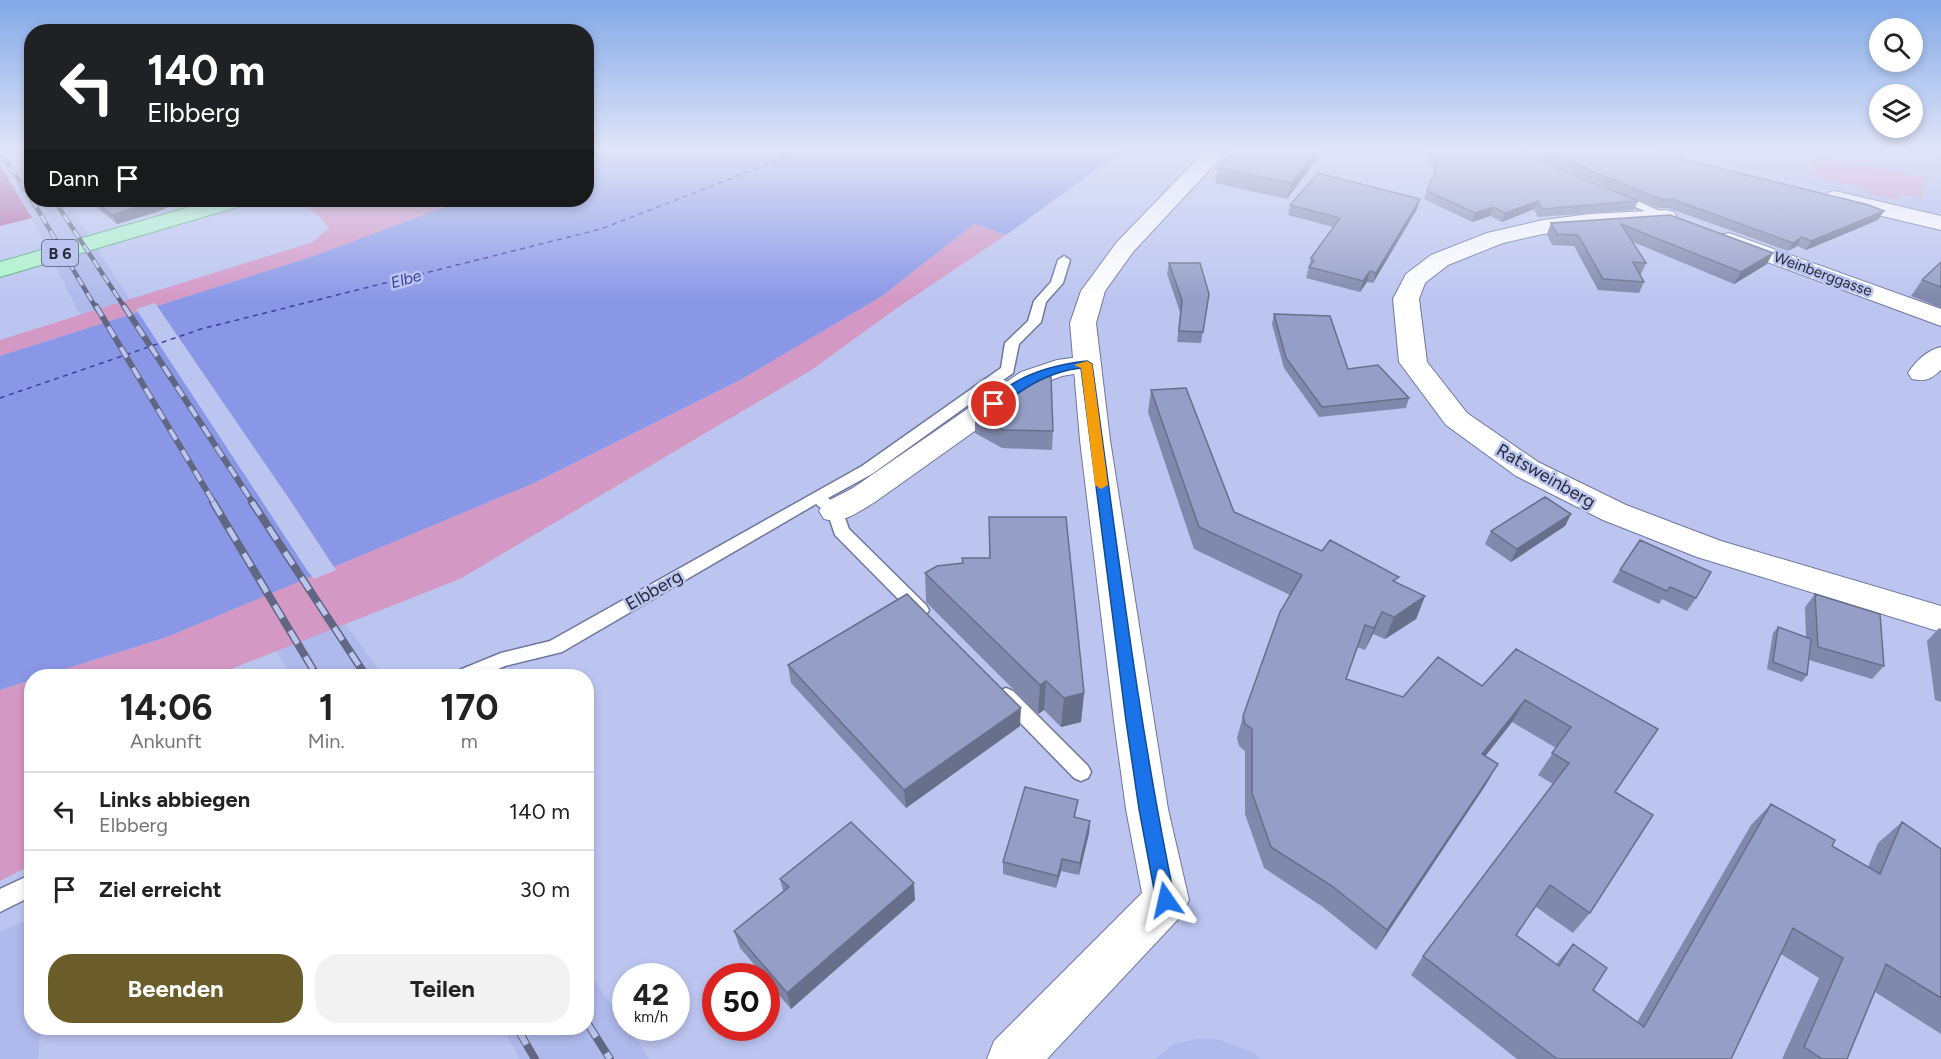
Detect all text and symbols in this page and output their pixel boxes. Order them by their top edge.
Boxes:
map controls [1869,18,1923,138]
button: search [1869,18,1923,72]
text: 140 m [147,45,265,96]
icon: left [48,48,126,126]
button: layers [1869,84,1923,138]
text: Elbberg [147,96,240,129]
icon: arrive [111,162,144,195]
text: Dann [48,165,99,192]
road number: B 6 [42,240,78,266]
street label: Weinberggasse [1771,248,1875,300]
water label: Elbe [388,266,424,292]
pin [968,378,1019,429]
icon: arrive [977,387,1010,420]
street label: Ratsweinberg [1493,439,1599,513]
street label: Elbberg [622,565,686,615]
text: 14:06 [119,686,212,729]
text: 1 [319,686,334,729]
text: 170 [440,686,499,729]
text: Ankunft [130,729,202,753]
text: Min. [308,729,345,753]
text: m [461,729,478,753]
text: Links abbiegen [99,786,250,813]
icon: left [48,795,81,828]
text: 140 m [509,798,570,825]
text: Elbberg [99,813,168,837]
position arrow [1134,868,1198,932]
icon: arrive [48,873,81,906]
text: Ziel erreicht [99,876,222,903]
text: 30 m [520,876,570,903]
button: Beenden [48,954,303,1023]
button: Teilen [315,954,570,1023]
speed limit sign: 50 [702,963,780,1041]
text: 42 [633,976,669,1013]
text: km/h [634,1008,668,1026]

